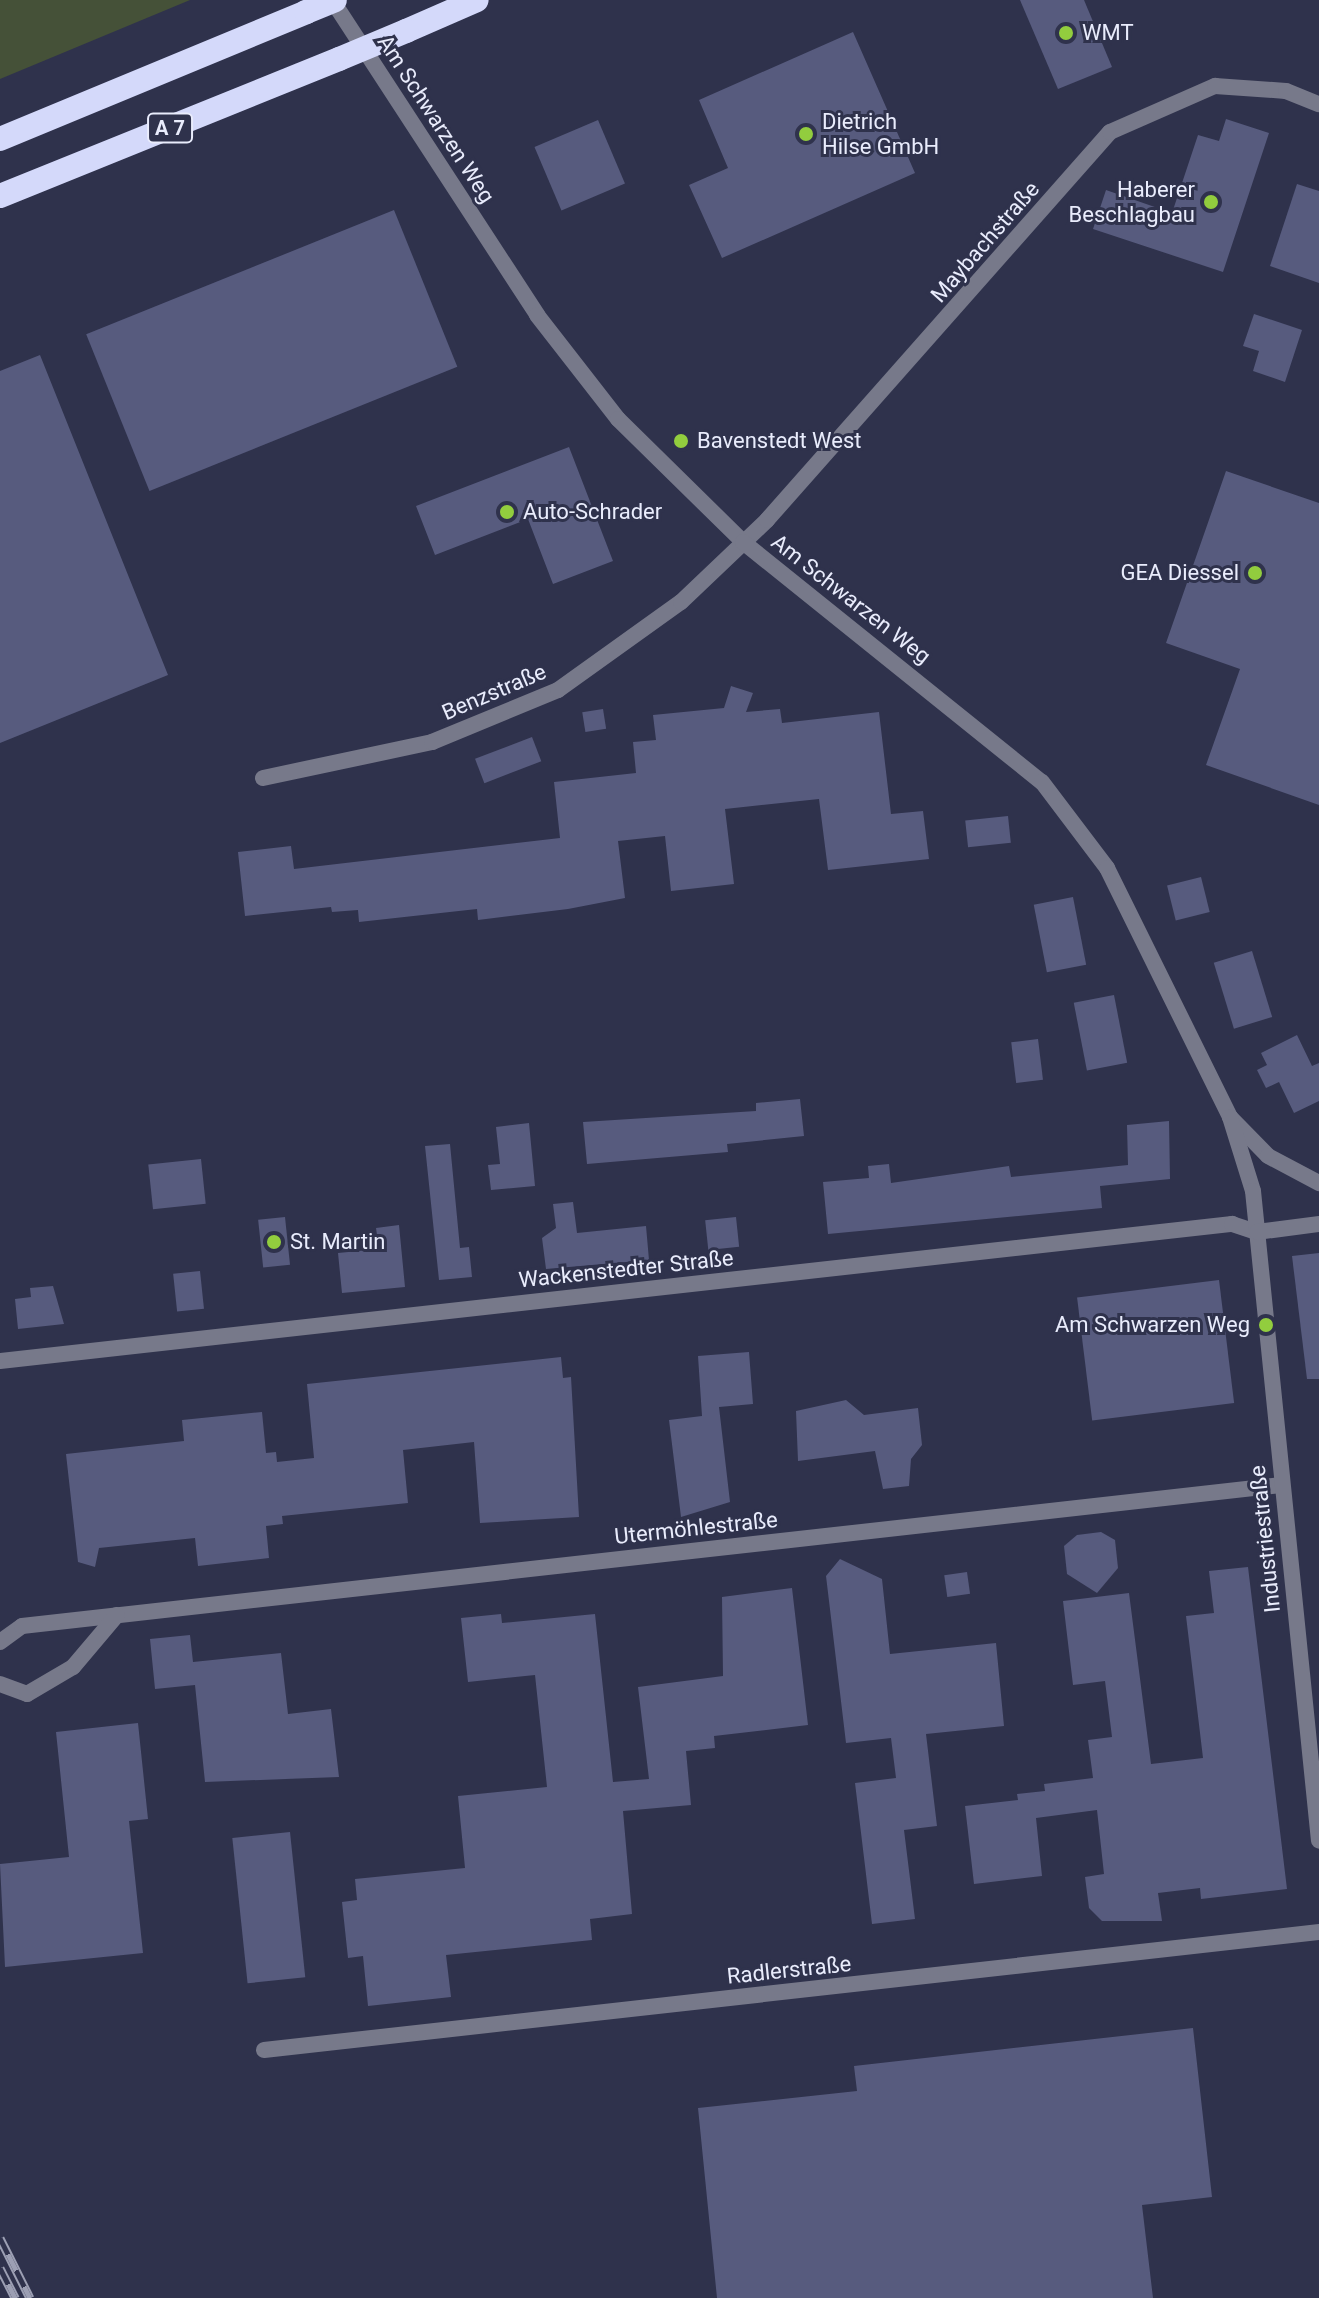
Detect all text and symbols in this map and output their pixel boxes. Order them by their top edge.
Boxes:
place label: WMT [1082,20,1134,46]
marker: WMT [1057,24,1075,42]
street label: Am Schwarzen Weg [372,30,500,208]
place label: Dietrich Hilse GmbH [822,108,939,160]
road number: A 7 [146,112,194,144]
marker: Dietrich Hilse GmbH [797,125,815,143]
street label: Maybachstraße [925,176,1045,308]
place label: Haberer Beschlagbau [1069,176,1195,228]
marker: Haberer Beschlagbau [1202,193,1220,211]
place label: Bavenstedt West [697,428,862,454]
marker: Bavenstedt West [672,432,690,450]
place label: Auto-Schrader [523,499,662,525]
marker: Auto-Schrader [498,503,516,521]
street label: Am Schwarzen Weg [766,529,936,669]
place label: GEA Diessel [1121,560,1239,586]
marker: GEA Diessel [1246,564,1264,582]
street label: Benzstraße [438,658,550,726]
place label: St. Martin [290,1229,385,1255]
marker: St. Martin [265,1233,283,1251]
street label: Wackenstedter Straße [517,1245,735,1293]
place label: Am Schwarzen Weg [1055,1312,1250,1338]
marker: Am Schwarzen Weg [1257,1316,1275,1334]
street label: Industriestraße [1244,1464,1286,1614]
street label: Utermöhlestraße [613,1506,779,1550]
street label: Radlerstraße [726,1950,852,1990]

